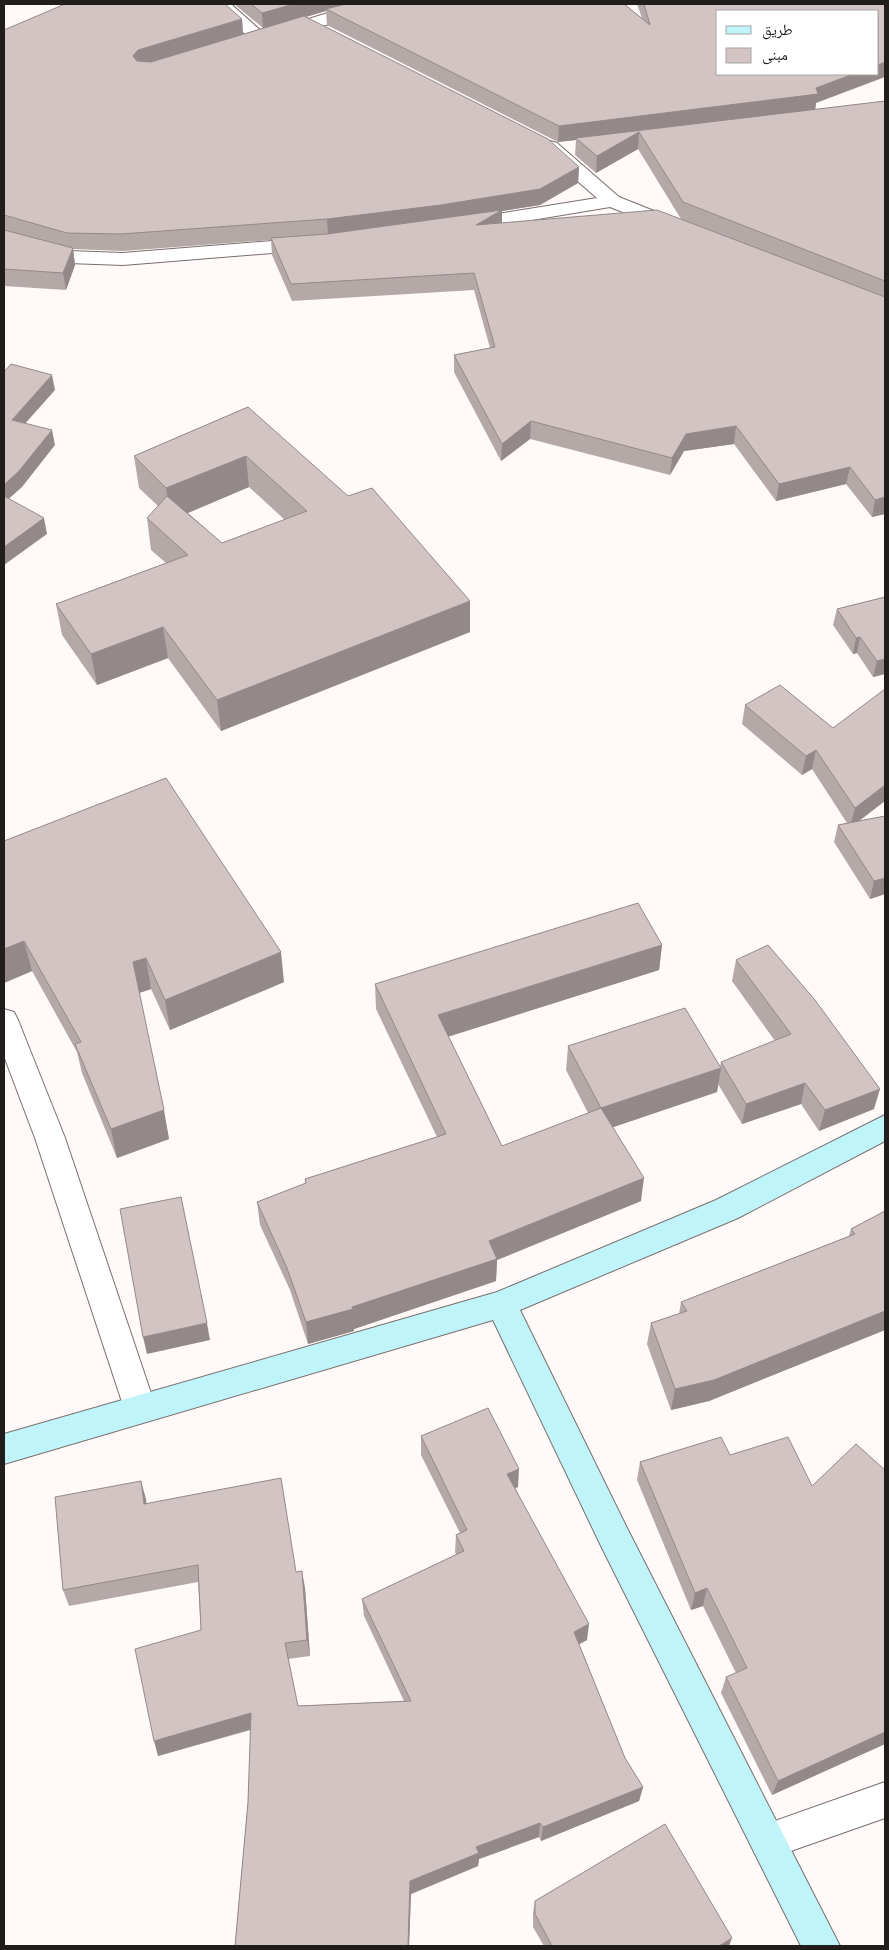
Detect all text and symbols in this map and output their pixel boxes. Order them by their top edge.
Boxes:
legend [716,10,879,75]
text: طريق [762,20,793,40]
text: مبنى [762,45,788,65]

